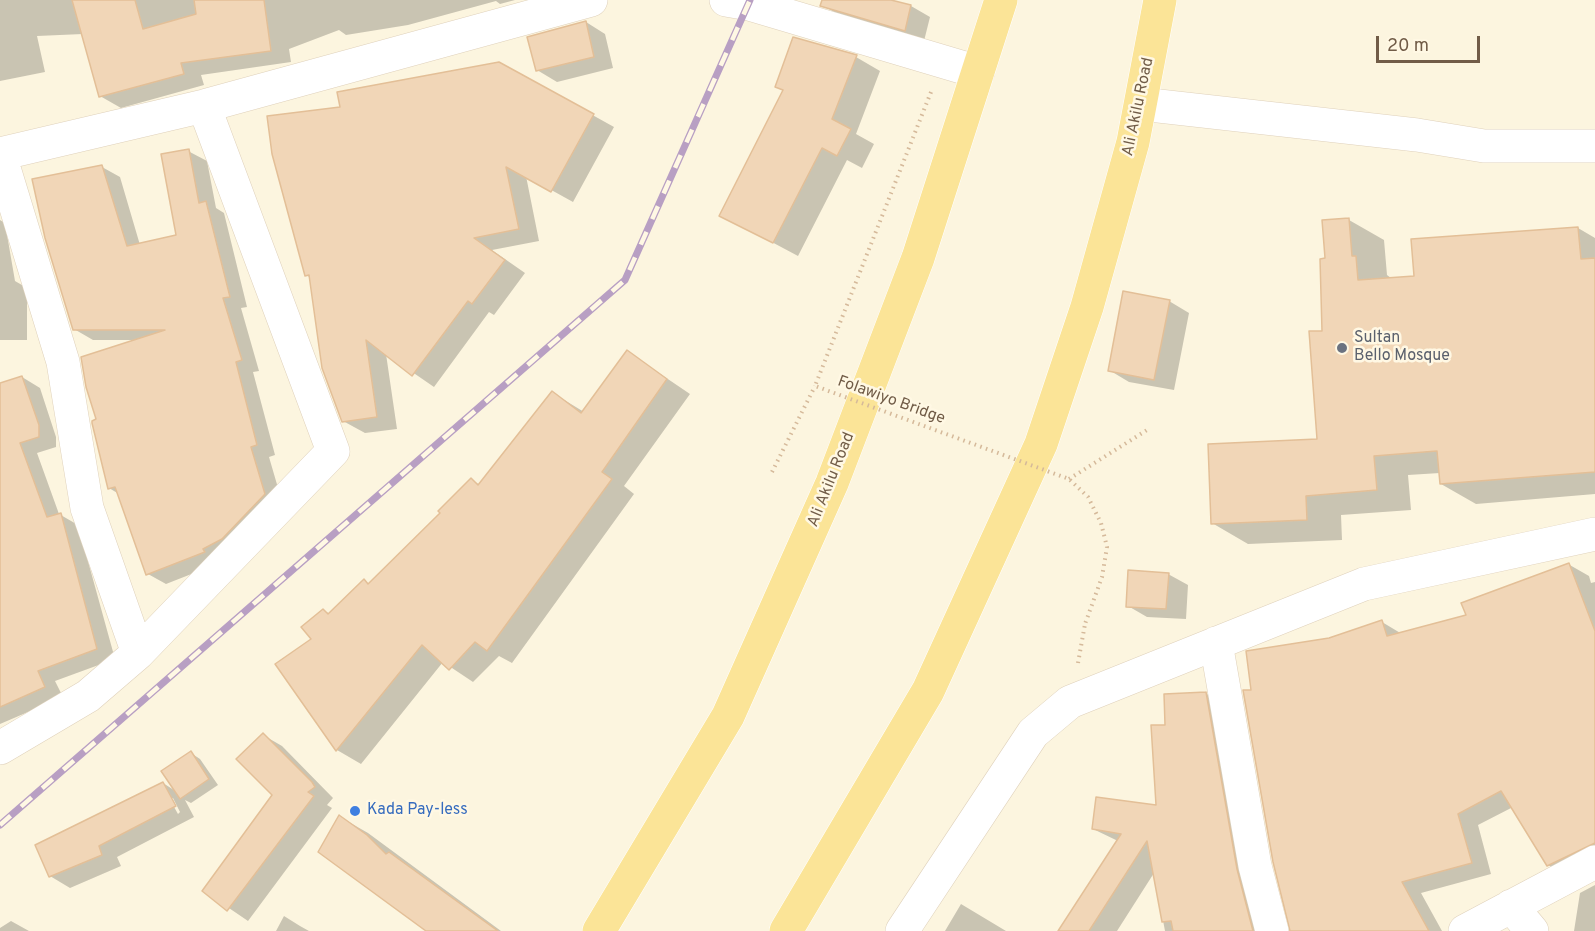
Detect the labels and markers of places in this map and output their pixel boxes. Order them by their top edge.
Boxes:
place label: Sultan Bello Mosque [1354,329,1450,367]
marker: Sultan Bello Mosque [1335,341,1349,355]
place label: Kada Pay-less [367,801,468,821]
marker: Kada Pay-less [348,804,362,818]

